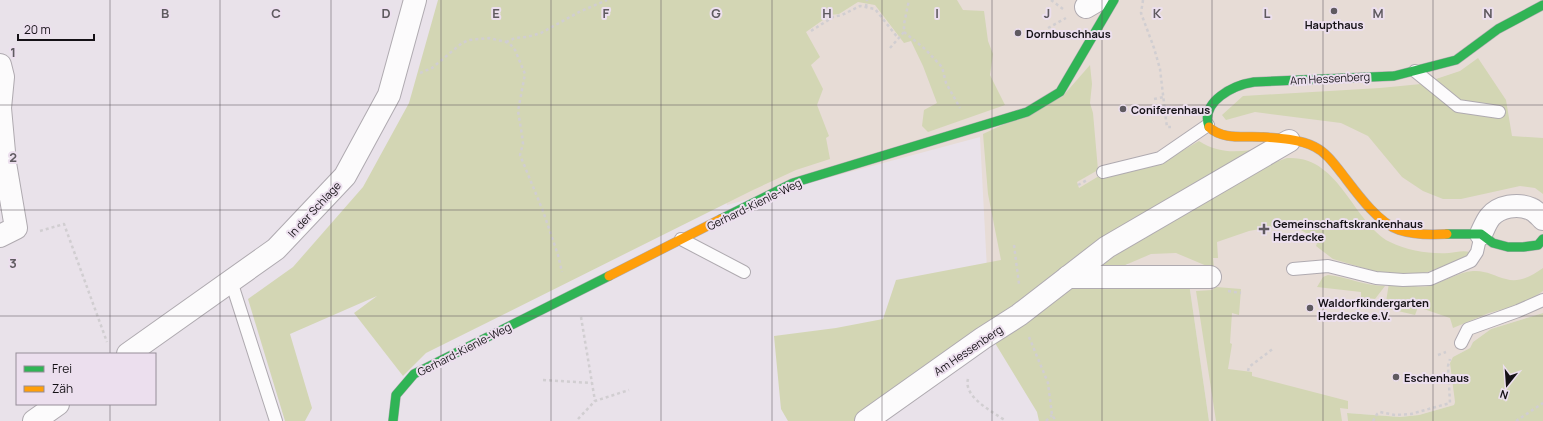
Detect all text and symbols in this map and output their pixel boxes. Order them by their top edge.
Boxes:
text: B [161,4,169,22]
text: C [271,4,281,22]
text: D [381,4,391,22]
text: E [492,4,500,22]
text: F [603,4,610,22]
text: G [711,4,721,22]
text: H [822,4,832,22]
text: I [935,4,939,22]
text: J [1044,4,1050,22]
text: K [1153,4,1162,22]
text: L [1264,4,1271,22]
text: M [1372,4,1384,22]
text: N [1483,4,1493,22]
marker: Haupthaus [1329,6,1339,16]
scale bar [18,16,94,42]
place label: Haupthaus [1305,17,1363,32]
text: 20 m [24,21,51,38]
place label: Dornbuschhaus [1026,26,1111,41]
marker: Dornbuschhaus [1013,28,1023,38]
text: 1 [10,43,16,61]
street label: Am Hessenberg [1290,68,1370,88]
place label: Coniferenhaus [1131,102,1210,117]
marker: Coniferenhaus [1118,104,1128,114]
text: 2 [9,148,17,166]
street label: Gerhard-Kienle-Weg [704,175,804,233]
street label: In der Schlage [284,177,344,240]
place label: Gemeinschaftskrankenhaus Herdecke [1273,216,1423,244]
marker: Gemeinschaftskrankenhaus Herdecke [1258,223,1270,235]
text: 3 [9,254,17,272]
place label: Waldorfkindergarten Herdecke e.V. [1318,295,1429,323]
marker: Waldorfkindergarten Herdecke e.V. [1305,303,1315,313]
street label: Gerhard-Kienle-Weg [415,319,513,379]
street label: Am Hessenberg [931,321,1005,379]
legend [16,353,156,405]
text: Frei [52,360,72,377]
north arrow [1487,365,1527,405]
place label: Eschenhaus [1404,370,1469,385]
marker: Eschenhaus [1391,372,1401,382]
text: Zäh [52,380,73,397]
text: N [1498,387,1510,403]

